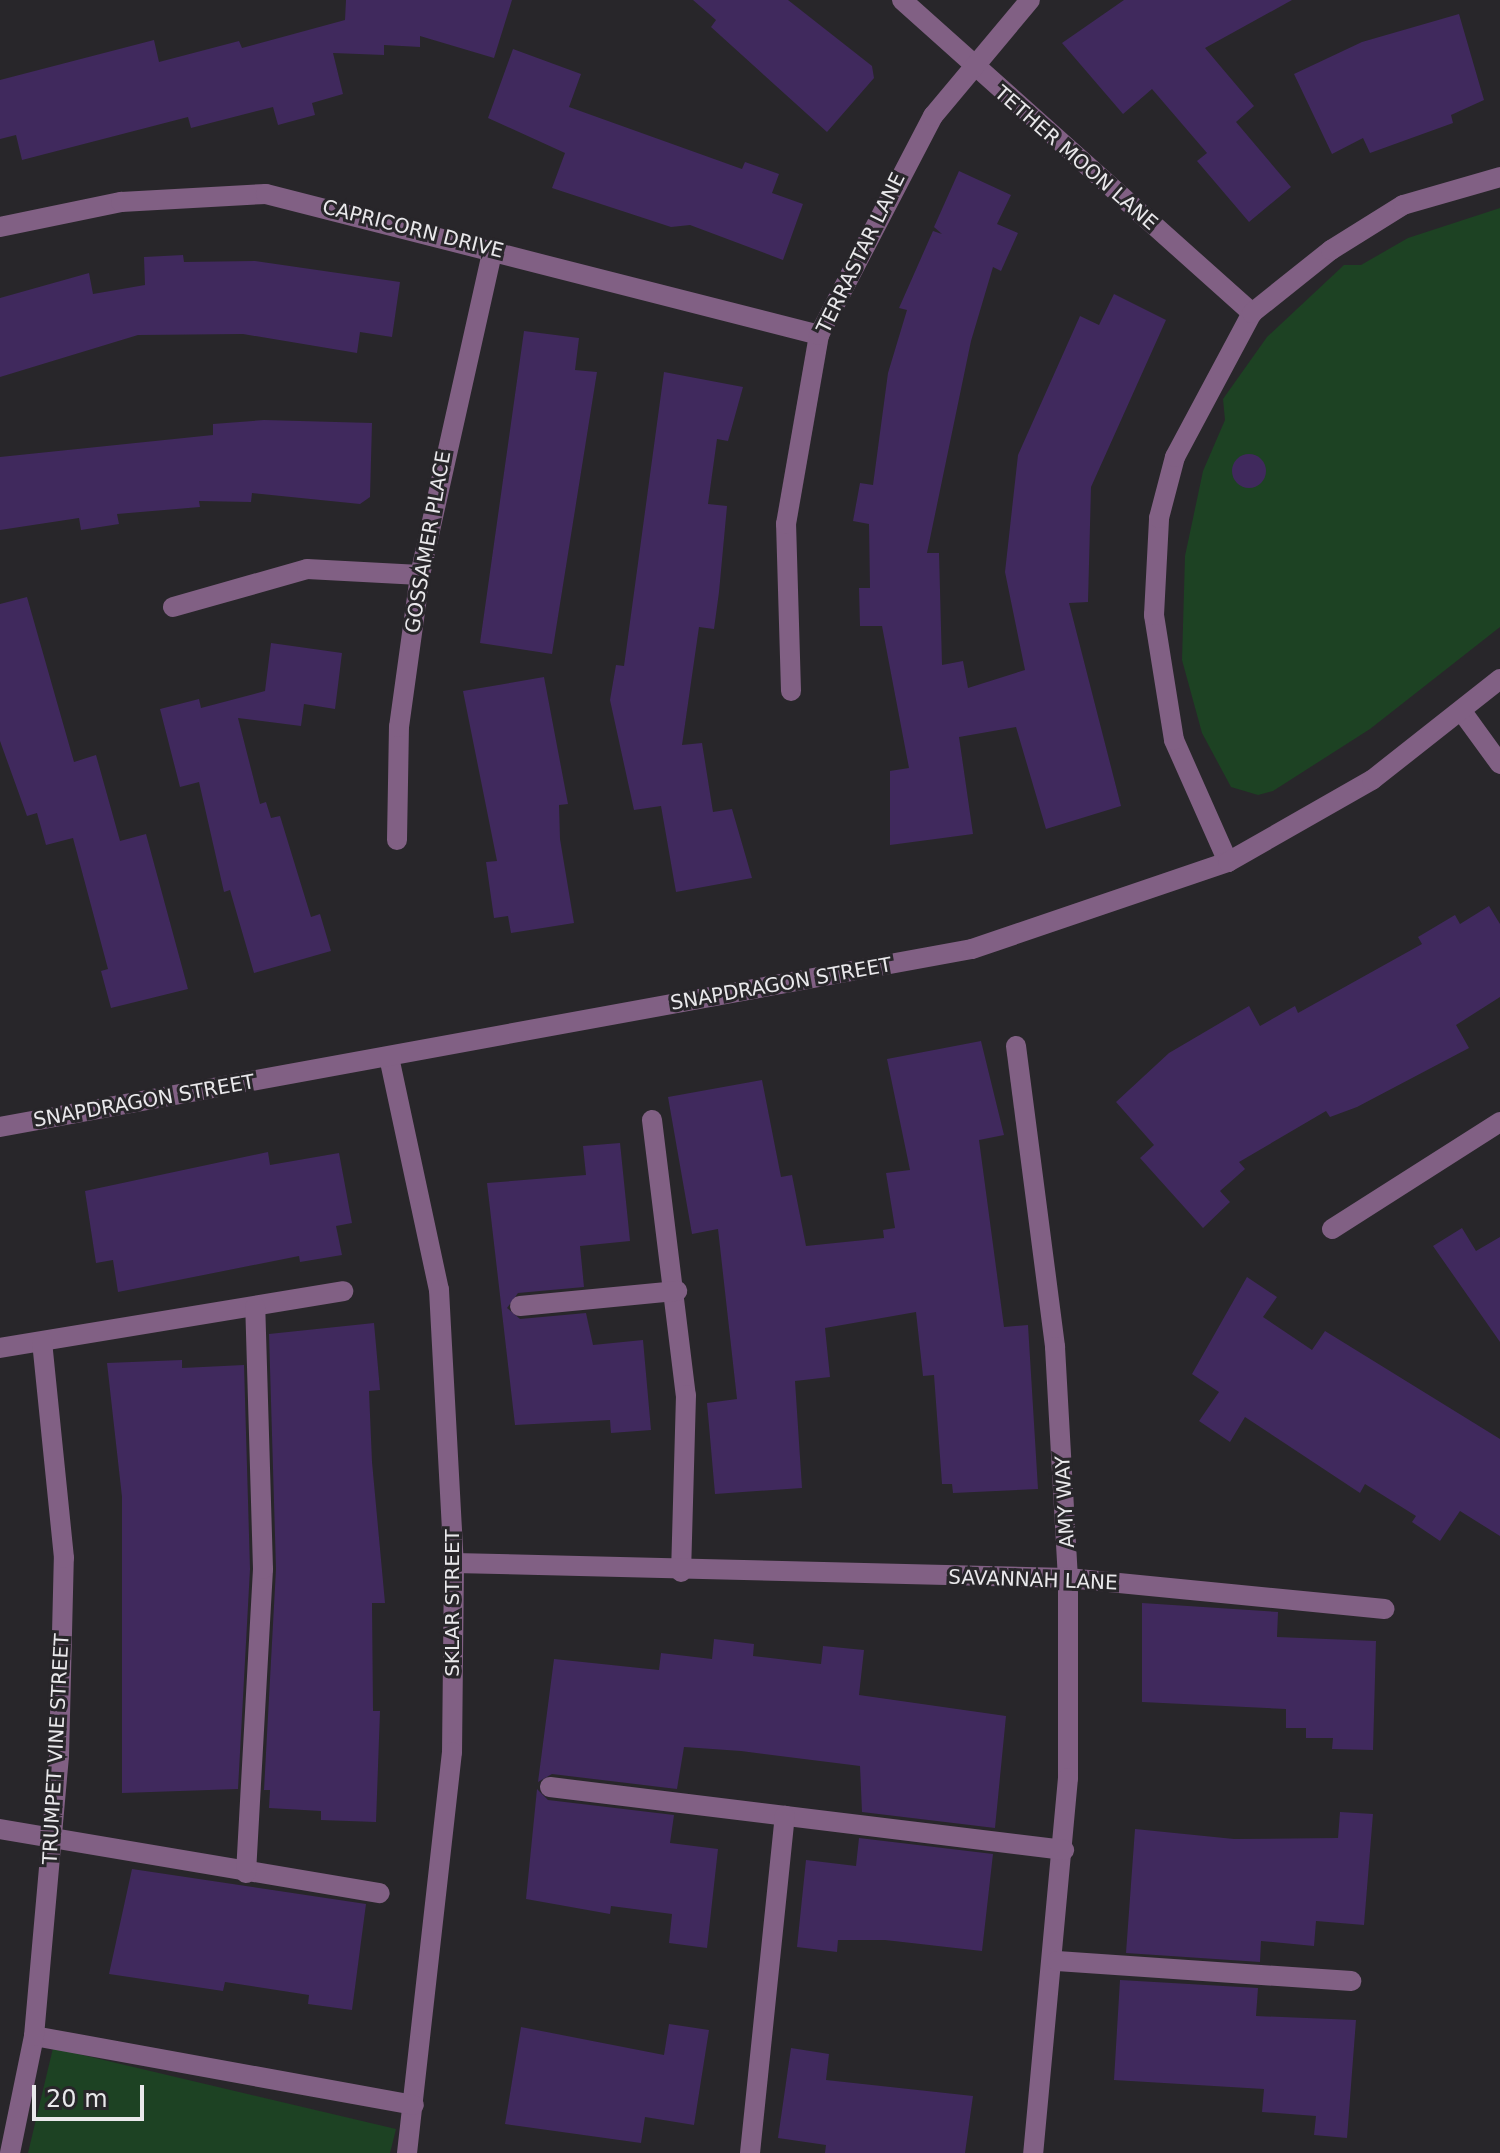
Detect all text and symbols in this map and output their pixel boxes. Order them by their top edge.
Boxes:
street label: TETHER MOON LANE [990,81,1162,235]
street label: TERRASTAR LANE [812,169,910,337]
street label: CAPRICORN DRIVE [320,195,506,263]
street label: GOSSAMER PLACE [400,449,456,635]
street label: SNAPDRAGON STREET [669,953,893,1015]
street label: SNAPDRAGON STREET [32,1070,256,1132]
street label: AMY WAY [1051,1455,1079,1549]
street label: SKLAR STREET [440,1529,464,1677]
street label: SAVANNAH LANE [948,1565,1118,1595]
street label: TRUMPET VINE STREET [38,1633,74,1865]
scale bar [36,2069,148,2119]
text: 20 m [46,2085,108,2113]

